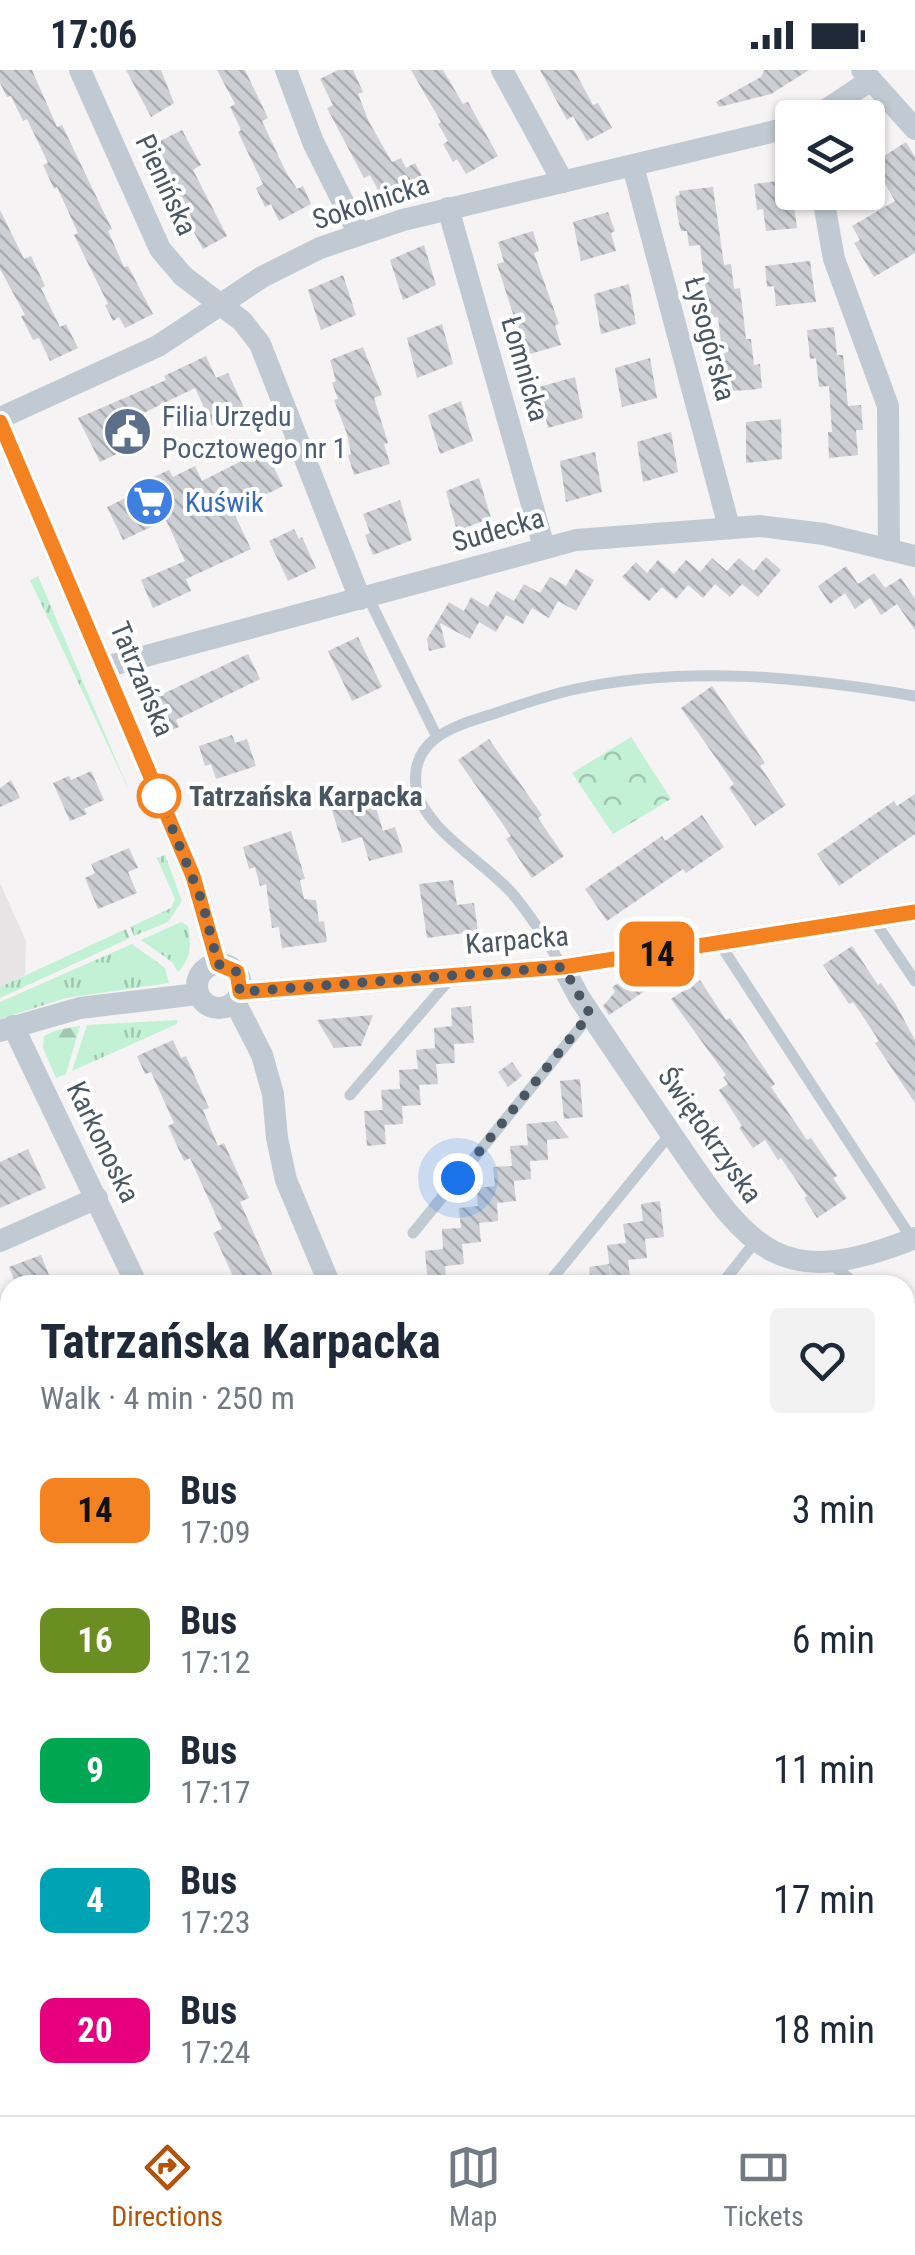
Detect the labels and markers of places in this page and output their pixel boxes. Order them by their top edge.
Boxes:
place label: Filia Urzędu Pocztowego nr 1 [162,400,347,465]
public building icon: Filia Urzędu Pocztowego nr 1 [101,406,153,458]
supermarket icon: Kuświk [124,476,176,528]
place label: Kuświk [185,486,264,519]
marker: Tatrzańska Karpacka [138,775,180,817]
place label: Tatrzańska Karpacka [189,780,423,813]

